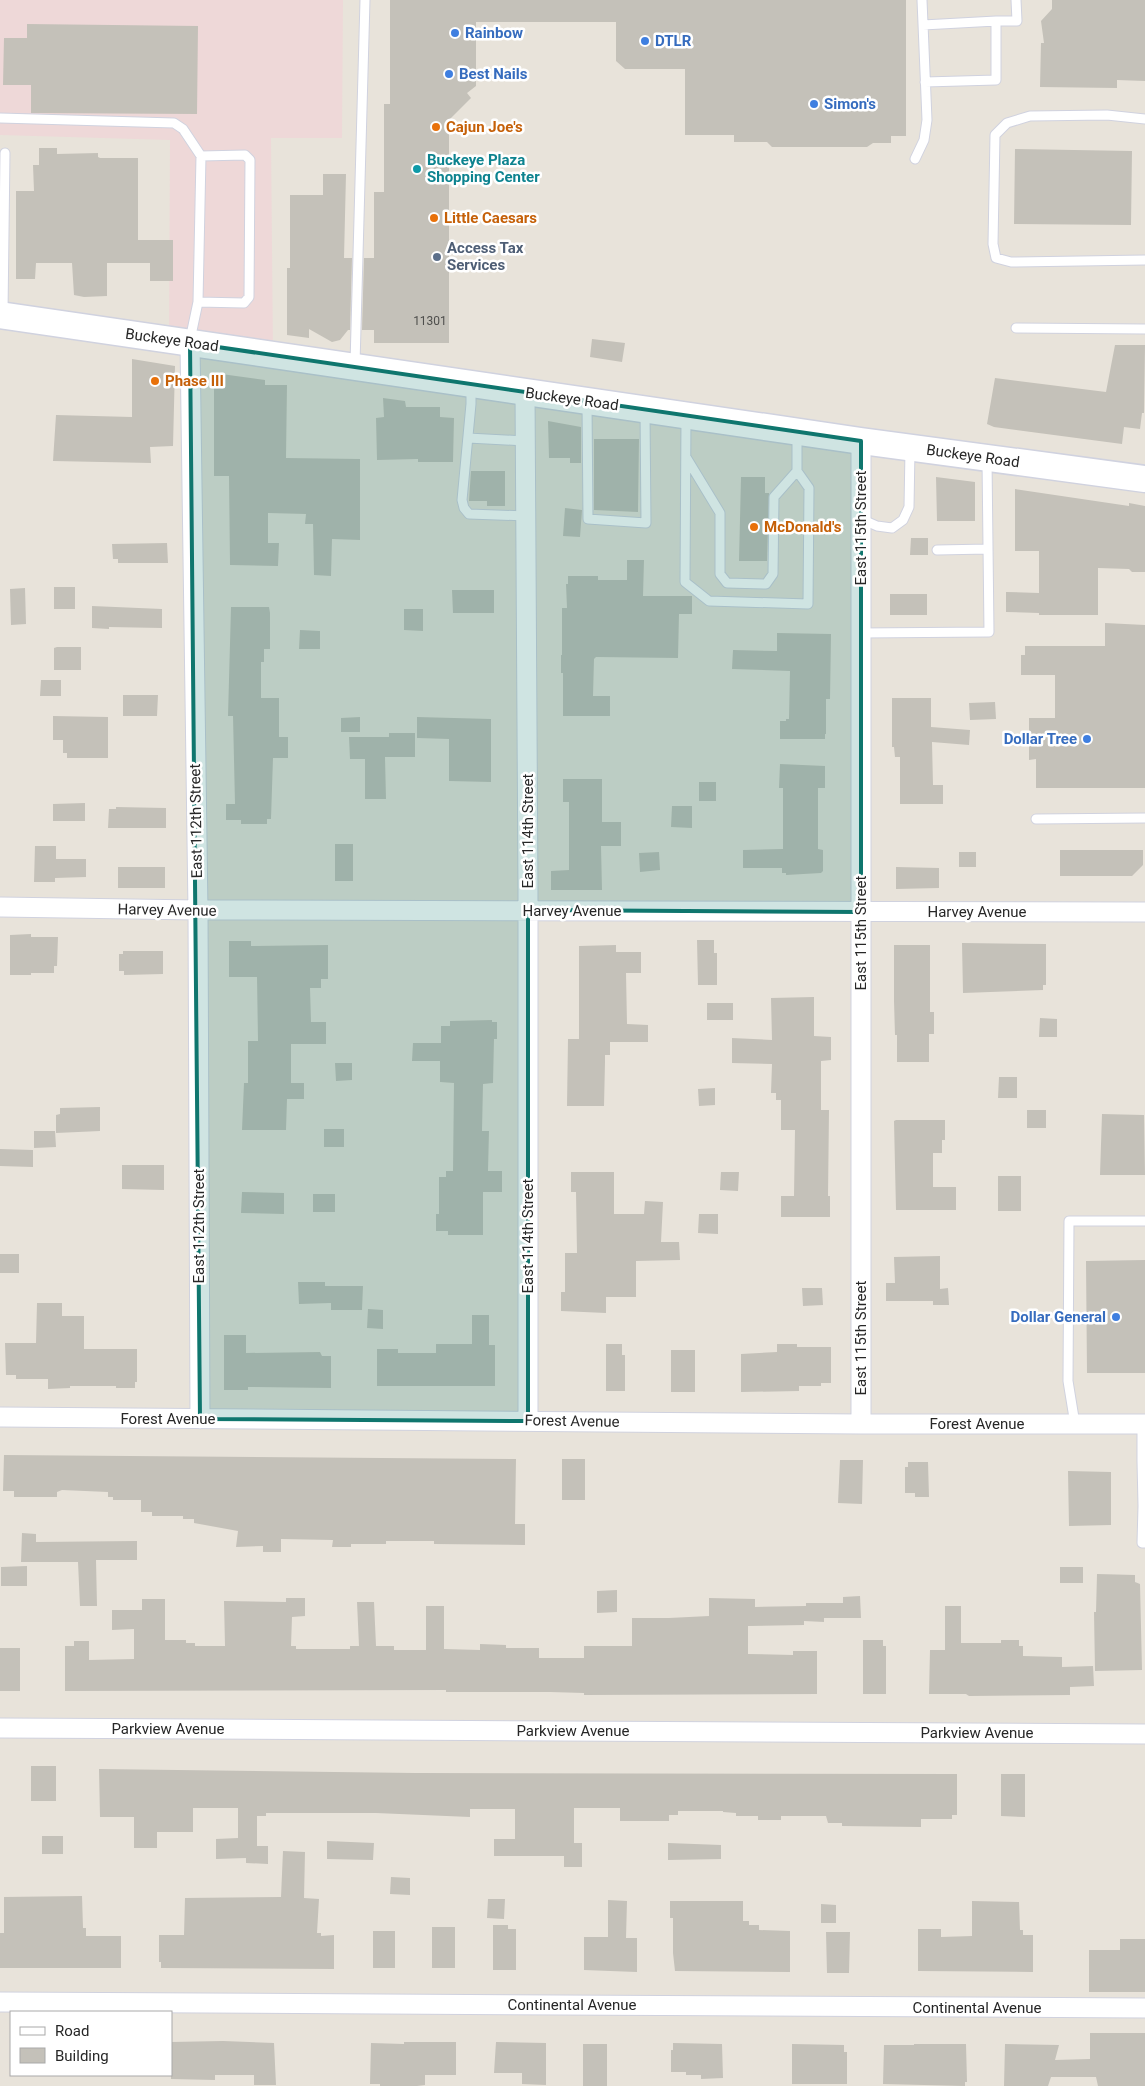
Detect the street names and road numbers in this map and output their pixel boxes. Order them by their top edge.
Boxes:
street label: Buckeye Road [124,325,220,355]
street label: Buckeye Road [524,384,620,414]
street label: Buckeye Road [925,441,1021,471]
street label: East 115th Street [852,471,870,585]
street label: East 112th Street [186,763,206,879]
street label: East 114th Street [519,774,537,888]
street label: East 115th Street [852,876,870,990]
street label: Harvey Avenue [117,900,217,920]
street label: Harvey Avenue [523,902,622,920]
street label: Harvey Avenue [928,903,1027,921]
street label: East 112th Street [190,1169,208,1283]
street label: East 114th Street [519,1179,537,1293]
street label: East 115th Street [852,1281,870,1395]
street label: Forest Avenue [120,1410,216,1428]
street label: Forest Avenue [524,1411,620,1431]
street label: Forest Avenue [929,1415,1025,1433]
street label: Parkview Avenue [111,1720,225,1738]
street label: Parkview Avenue [516,1722,630,1740]
street label: Parkview Avenue [920,1724,1034,1742]
street label: Continental Avenue [507,1996,637,2014]
street label: Continental Avenue [912,1999,1042,2017]

